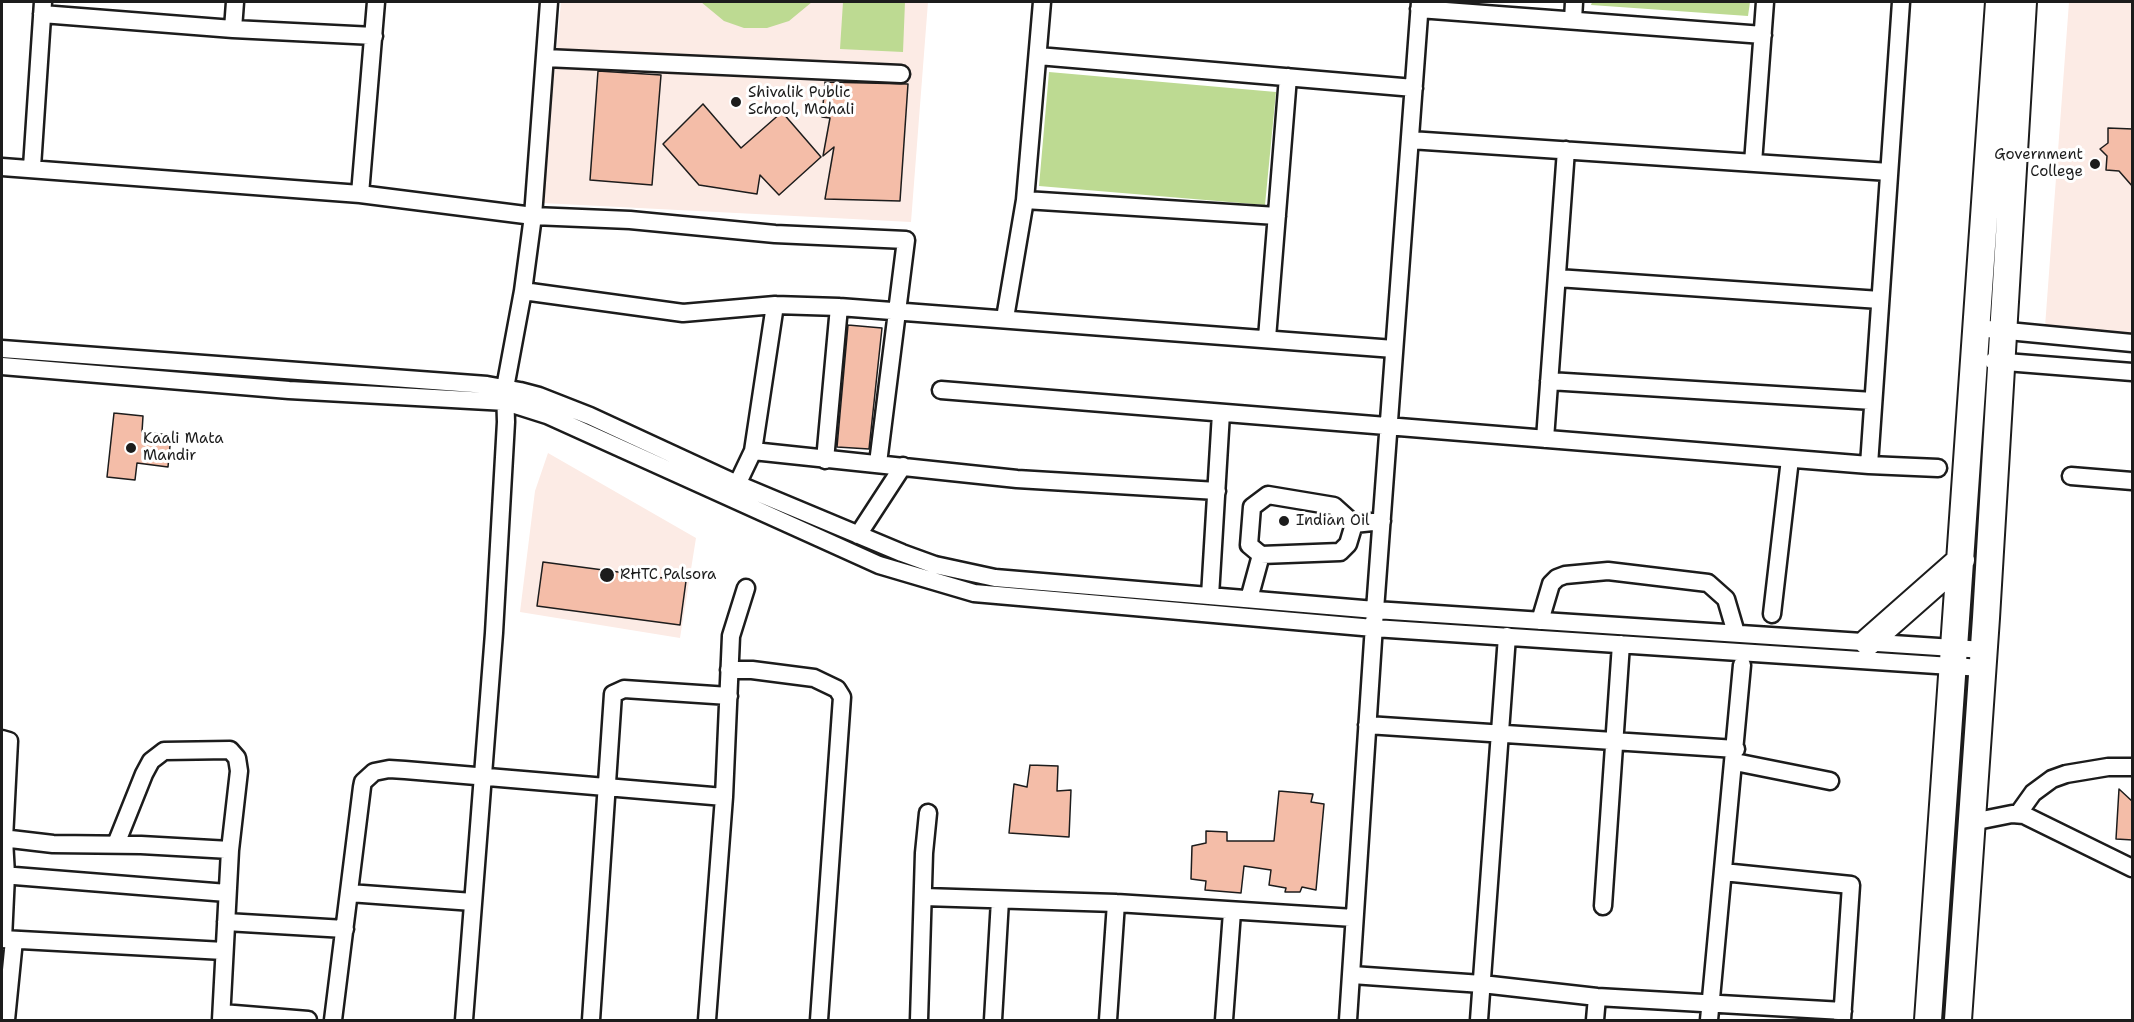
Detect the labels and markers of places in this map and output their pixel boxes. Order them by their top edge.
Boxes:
place label: Shivalik Public School, Mohali [748,84,854,119]
marker: Shivalik Public School, Mohali [729,95,743,109]
place label: Government College [1994,146,2083,181]
marker: Government College [2088,157,2102,171]
place label: Kaali Mata Mandir [143,430,224,465]
marker: Kaali Mata Mandir [124,441,138,455]
place label: Indian Oil [1296,512,1370,530]
marker: Indian Oil [1277,514,1291,528]
marker: RHTC Palsora [598,566,616,584]
place label: RHTC Palsora [620,566,716,584]

